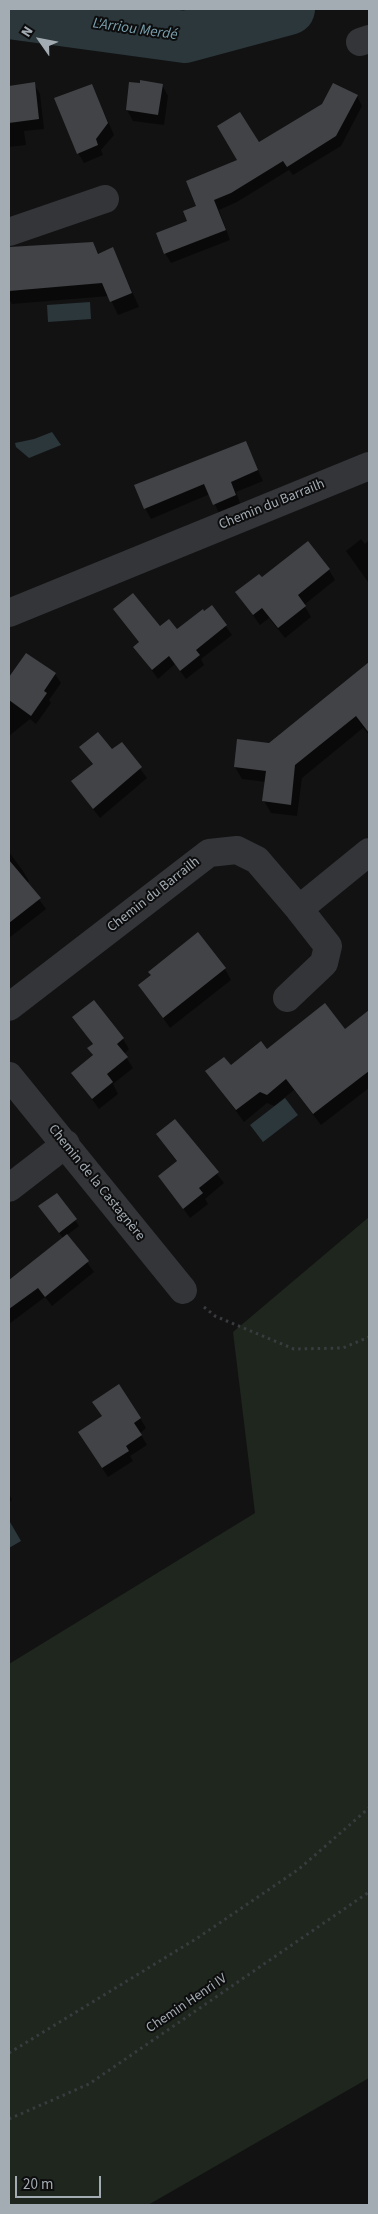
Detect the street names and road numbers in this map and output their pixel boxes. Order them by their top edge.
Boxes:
street label: Chemin du Barrailh [217,476,327,534]
street label: Chemin du Barrailh [104,854,204,936]
street label: Chemin de la Castagnère [44,1122,148,1244]
street label: Chemin Henri IV [143,1971,231,2037]

